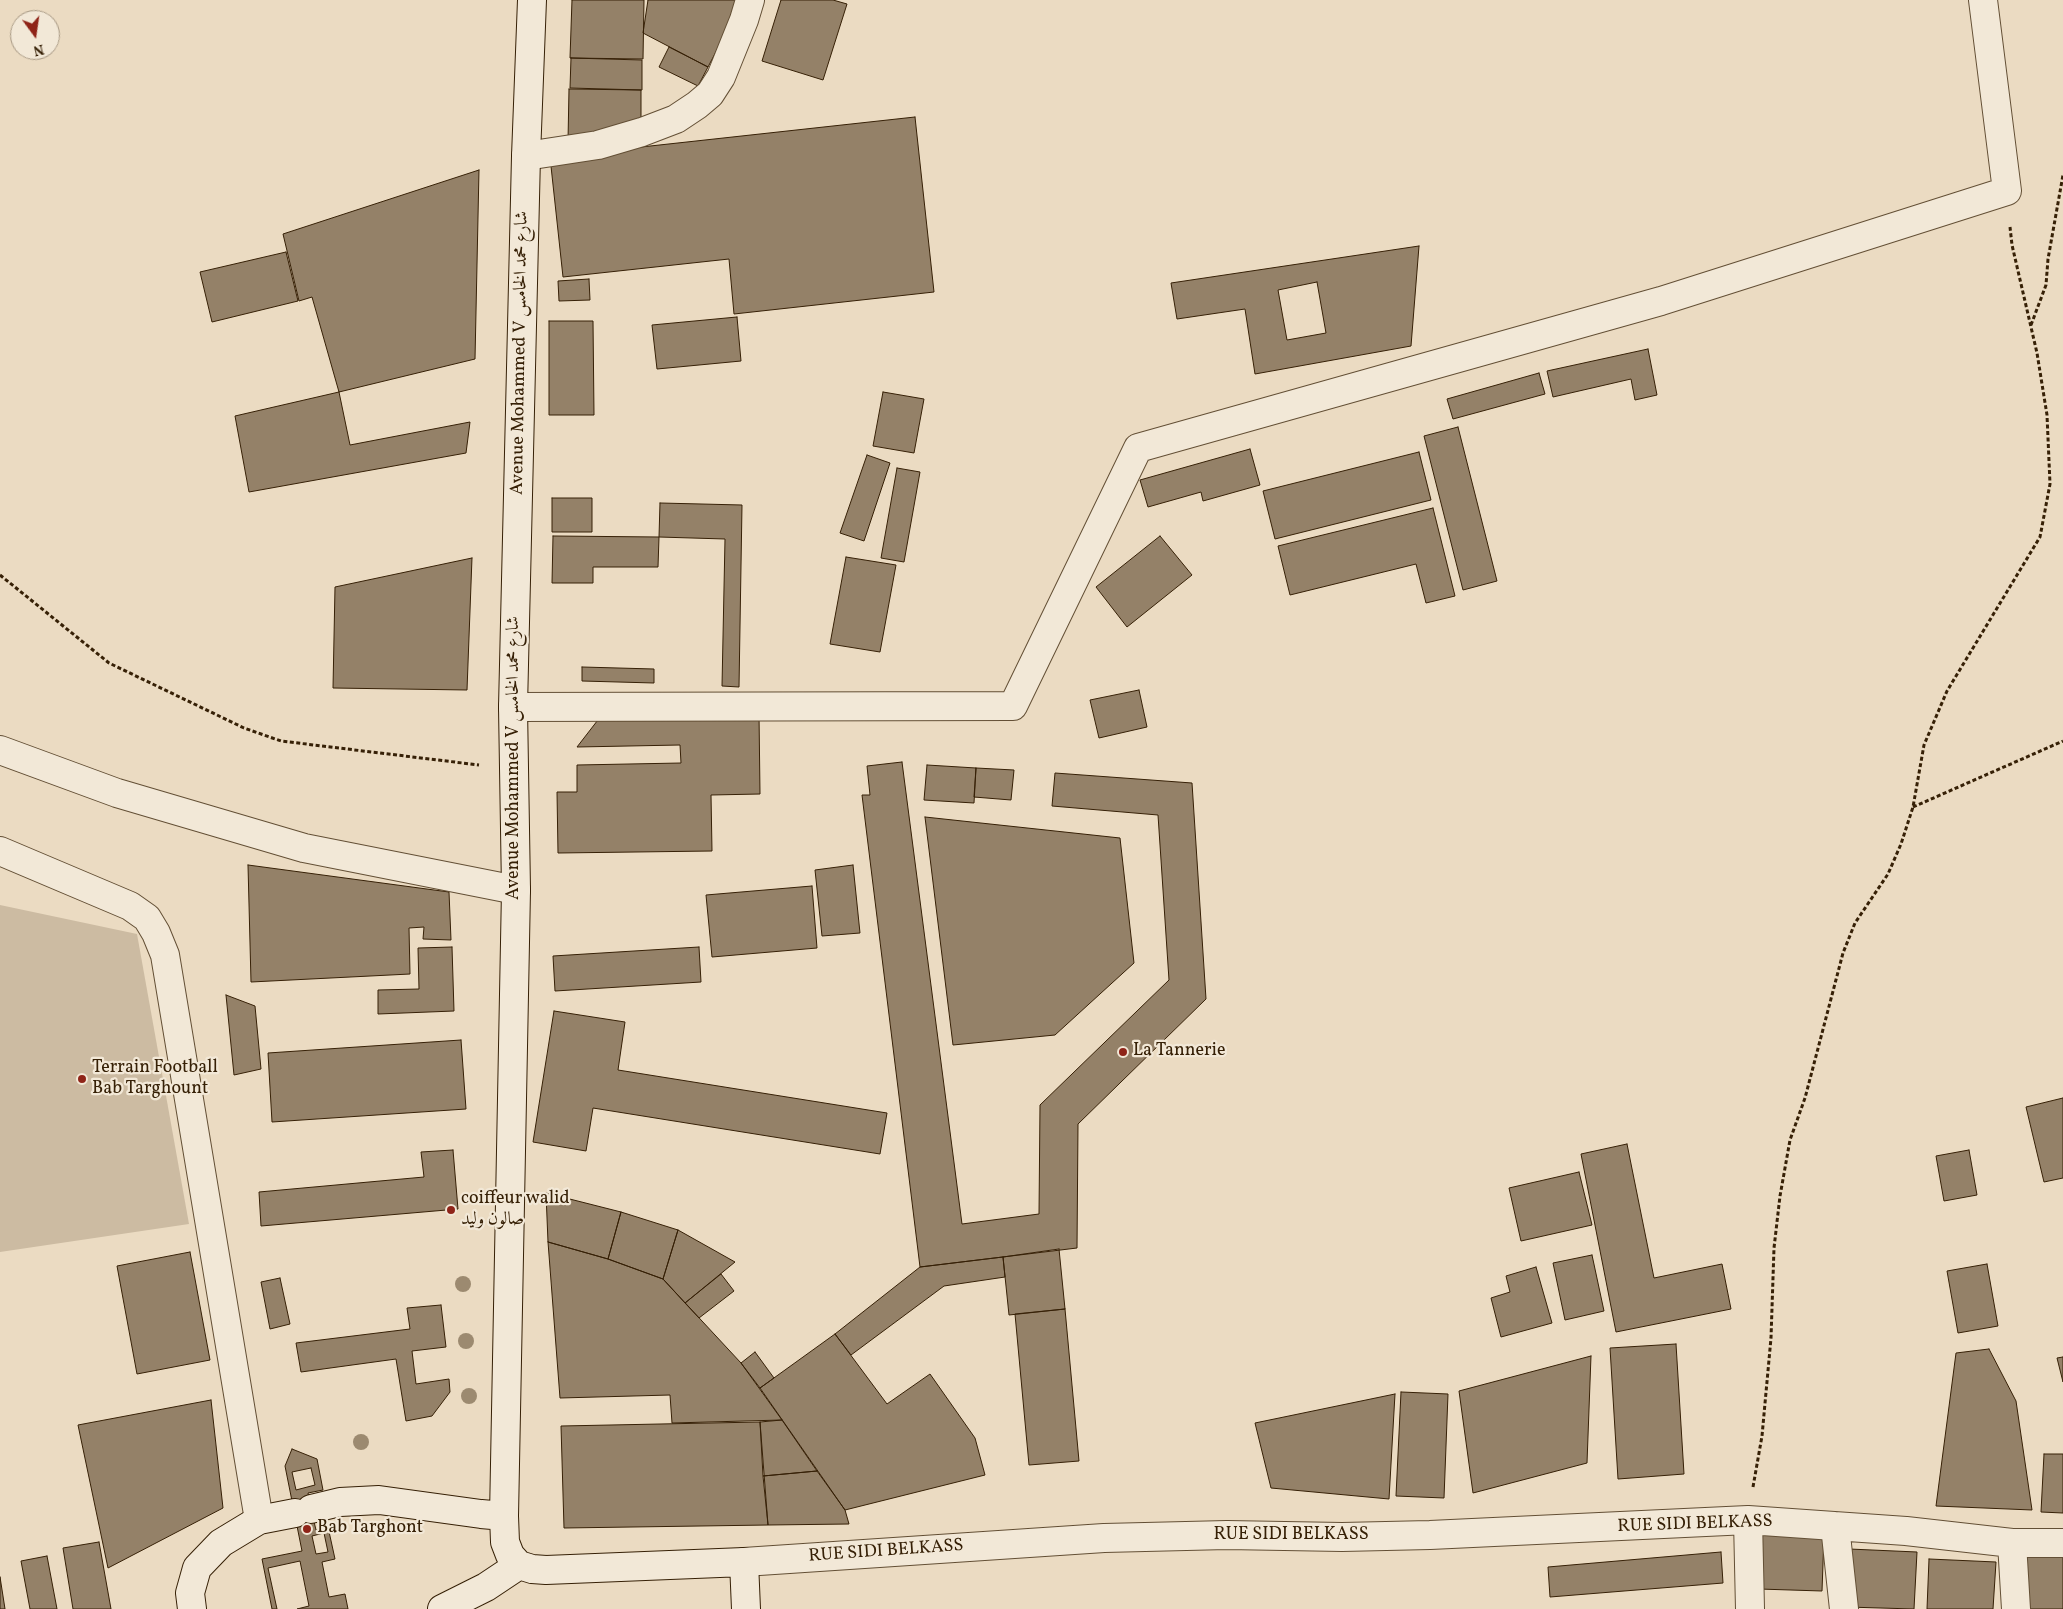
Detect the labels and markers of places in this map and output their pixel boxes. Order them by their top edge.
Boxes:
place label: La Tannerie [1133,1041,1226,1063]
marker: La Tannerie [1117,1046,1129,1058]
place label: Terrain Football Bab Targhount [92,1058,218,1100]
marker: Terrain Football Bab Targhount [76,1073,88,1085]
place label: coiffeur walid صالون وليد [461,1189,570,1232]
marker: coiffeur walid صالون وليد [445,1204,457,1216]
place label: Bab Targhont [317,1518,423,1540]
marker: Bab Targhont [301,1523,313,1535]

